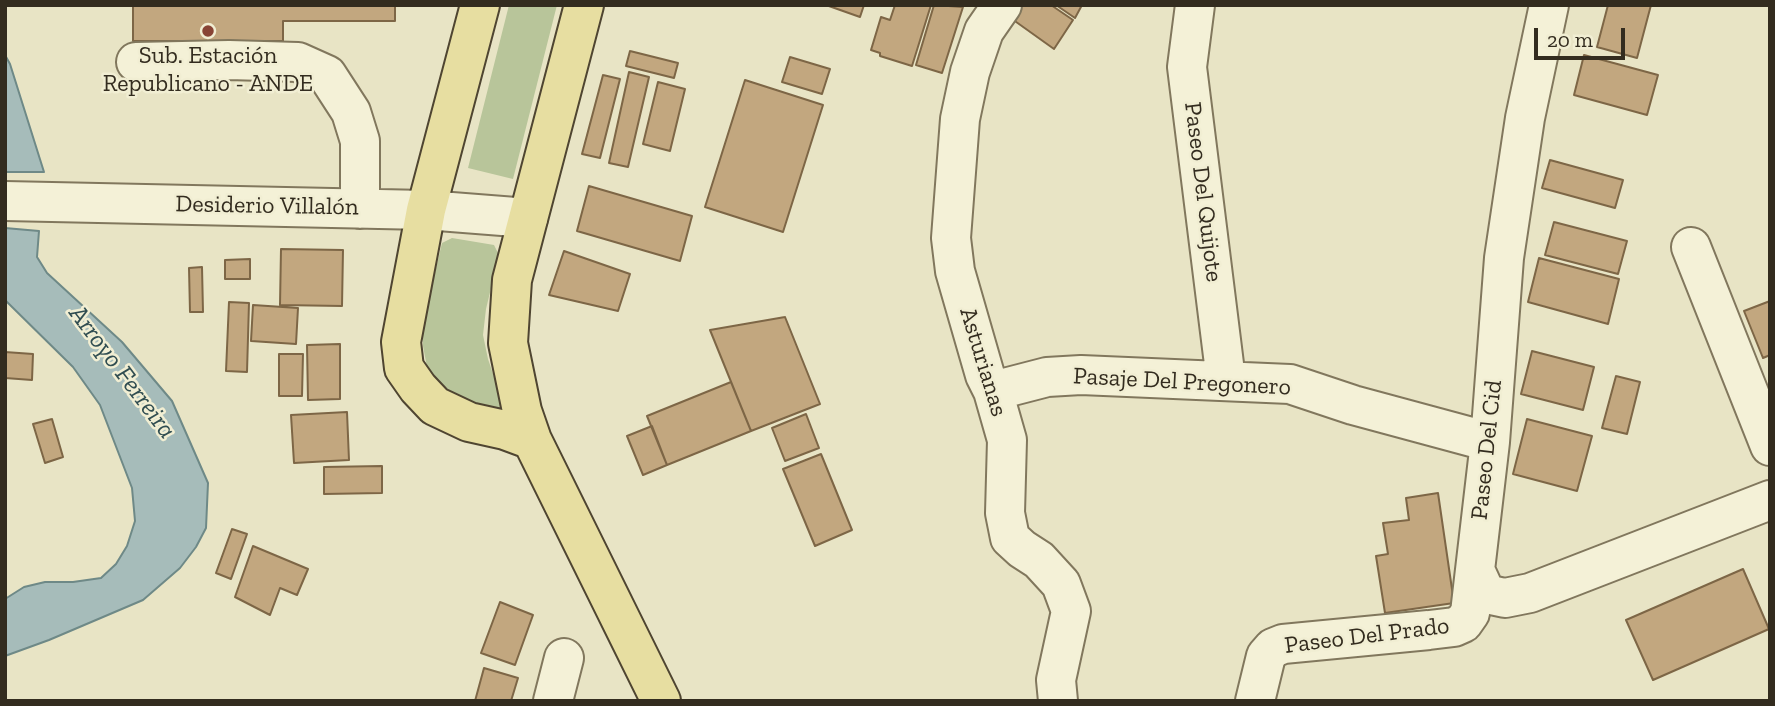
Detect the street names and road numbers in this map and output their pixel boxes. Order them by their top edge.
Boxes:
street label: Paseo Del Quijote [1178,100,1228,284]
street label: Desiderio Villalón [175,190,359,222]
street label: Asturianas [953,304,1013,420]
street label: Pasaje Del Pregonero [1072,362,1292,402]
street label: Paseo Del Cid [1465,379,1509,521]
street label: Paseo Del Prado [1283,612,1451,660]

